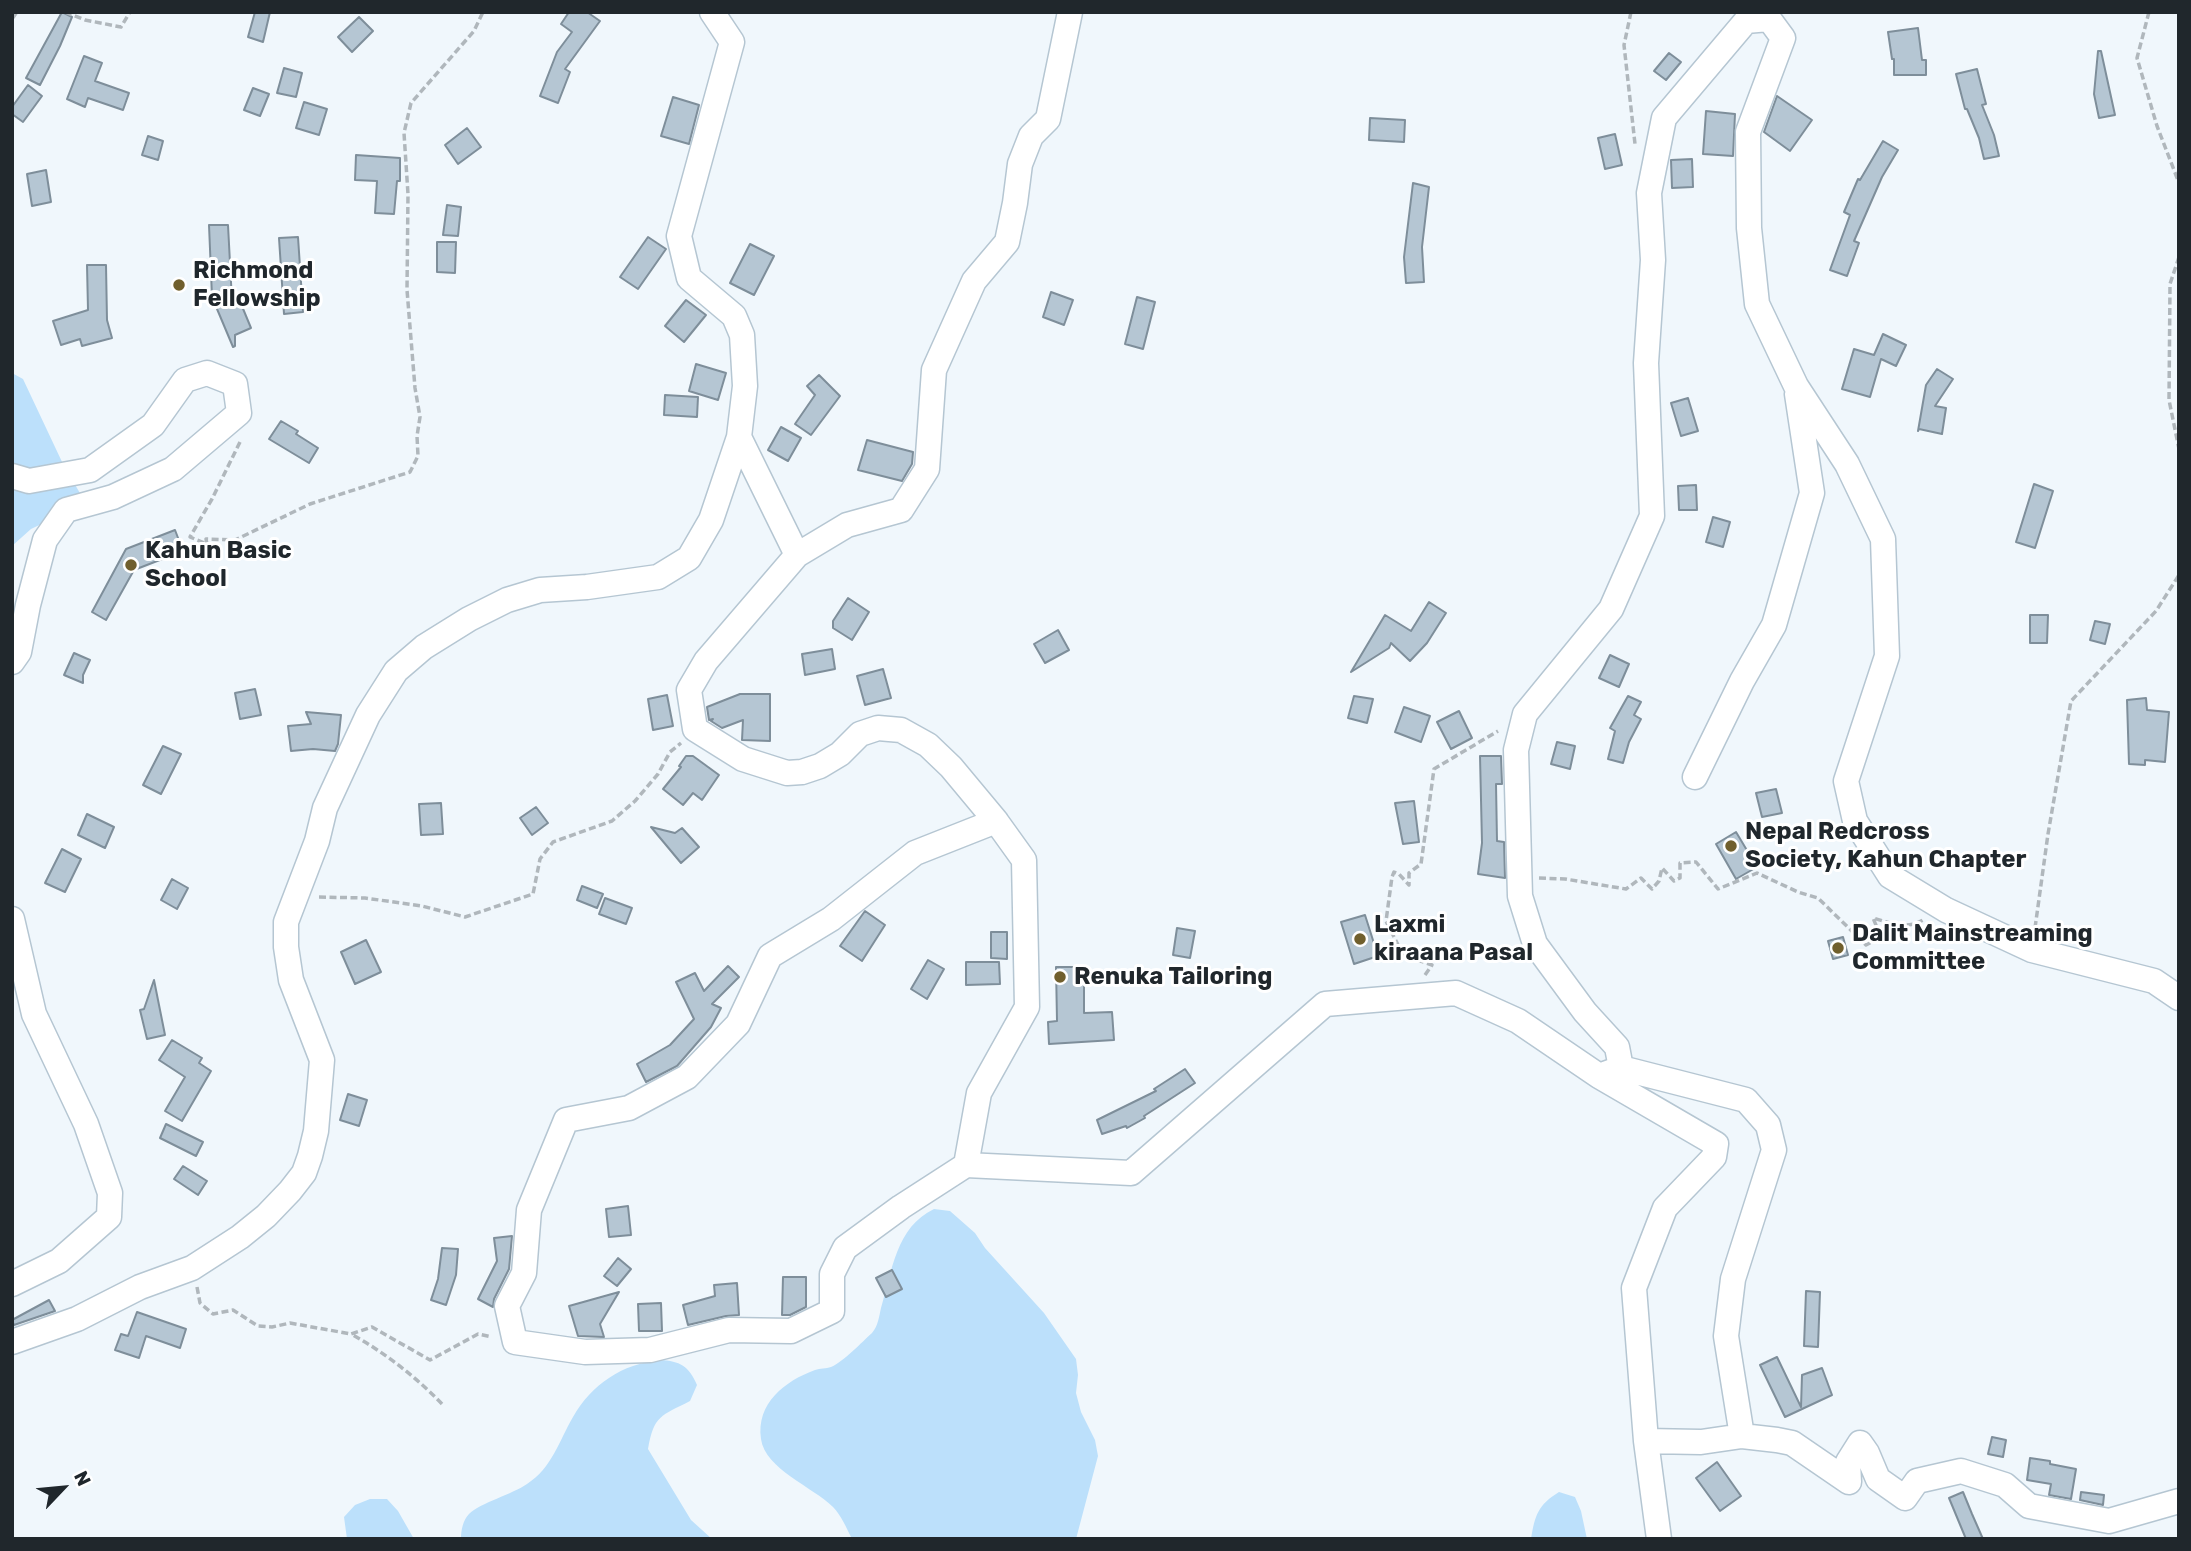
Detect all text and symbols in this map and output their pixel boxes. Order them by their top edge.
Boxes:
place label: Richmond Fellowship [193,257,321,313]
marker: Richmond Fellowship [171,277,187,293]
place label: Kahun Basic School [145,537,292,593]
marker: Kahun Basic School [123,557,139,573]
place label: Nepal Redcross Society, Kahun Chapter [1745,818,2026,874]
marker: Nepal Redcross Society, Kahun Chapter [1723,838,1739,854]
place label: Laxmi kiraana Pasal [1374,911,1533,967]
place label: Dalit Mainstreaming Committee [1852,920,2093,976]
marker: Laxmi kiraana Pasal [1352,931,1368,947]
marker: Dalit Mainstreaming Committee [1830,940,1846,956]
place label: Renuka Tailoring [1074,963,1273,991]
marker: Renuka Tailoring [1052,969,1068,985]
north arrow [28,1453,98,1523]
text: N [69,1467,96,1490]

